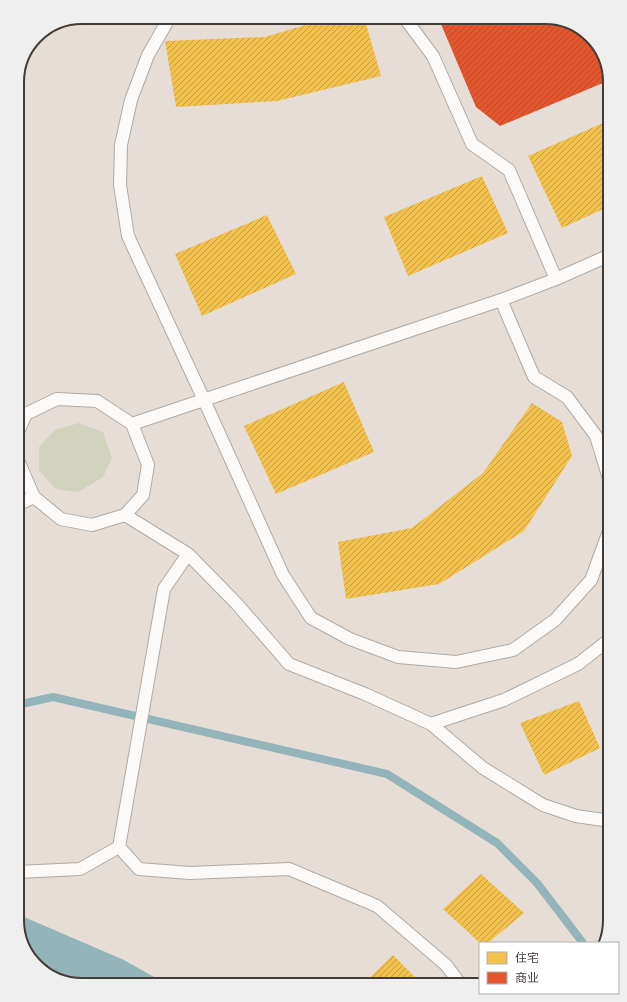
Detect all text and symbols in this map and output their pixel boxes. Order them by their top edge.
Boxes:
legend [479,942,619,994]
text: 住宅 [515,951,539,965]
text: 商业 [515,971,539,985]

